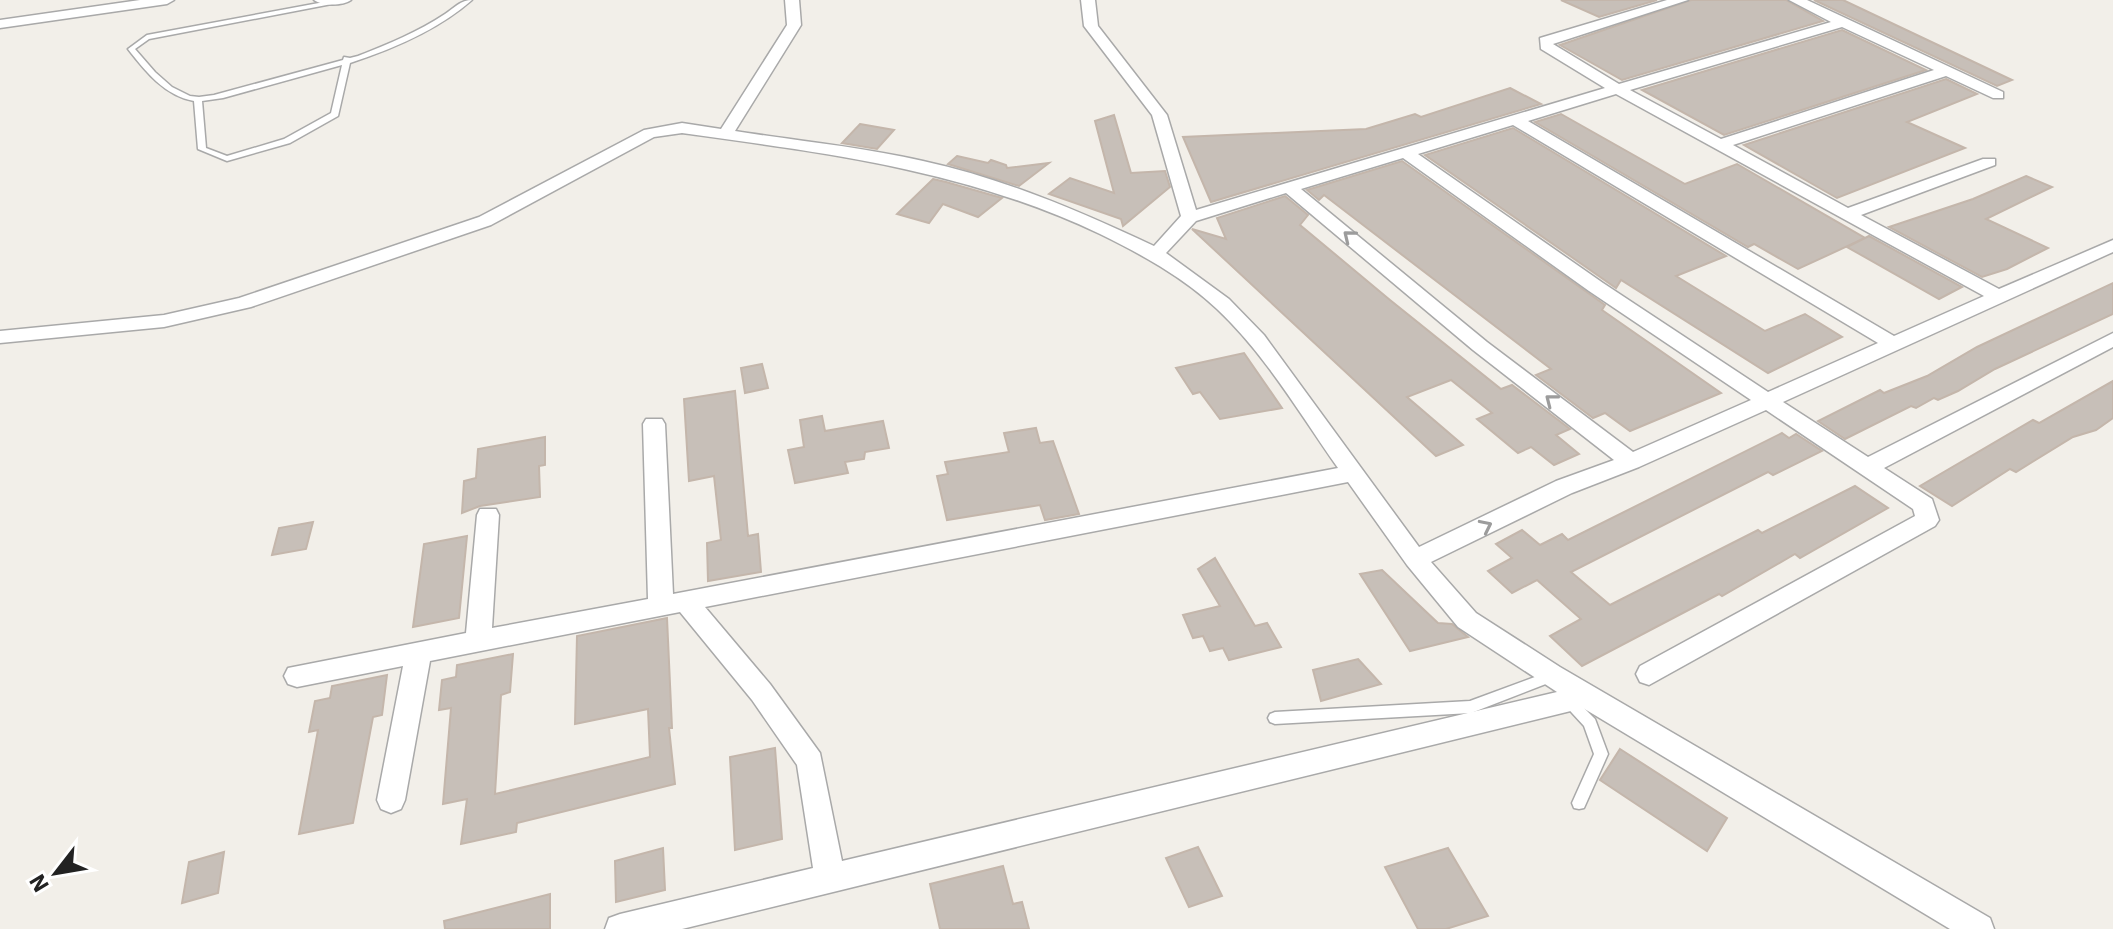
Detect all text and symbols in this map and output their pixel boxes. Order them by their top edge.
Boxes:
one-way arrow [1344,231,1358,246]
one-way arrow [1545,396,1560,410]
one-way arrow [1477,520,1492,535]
north arrow [16,833,96,913]
text: N [22,869,55,898]

